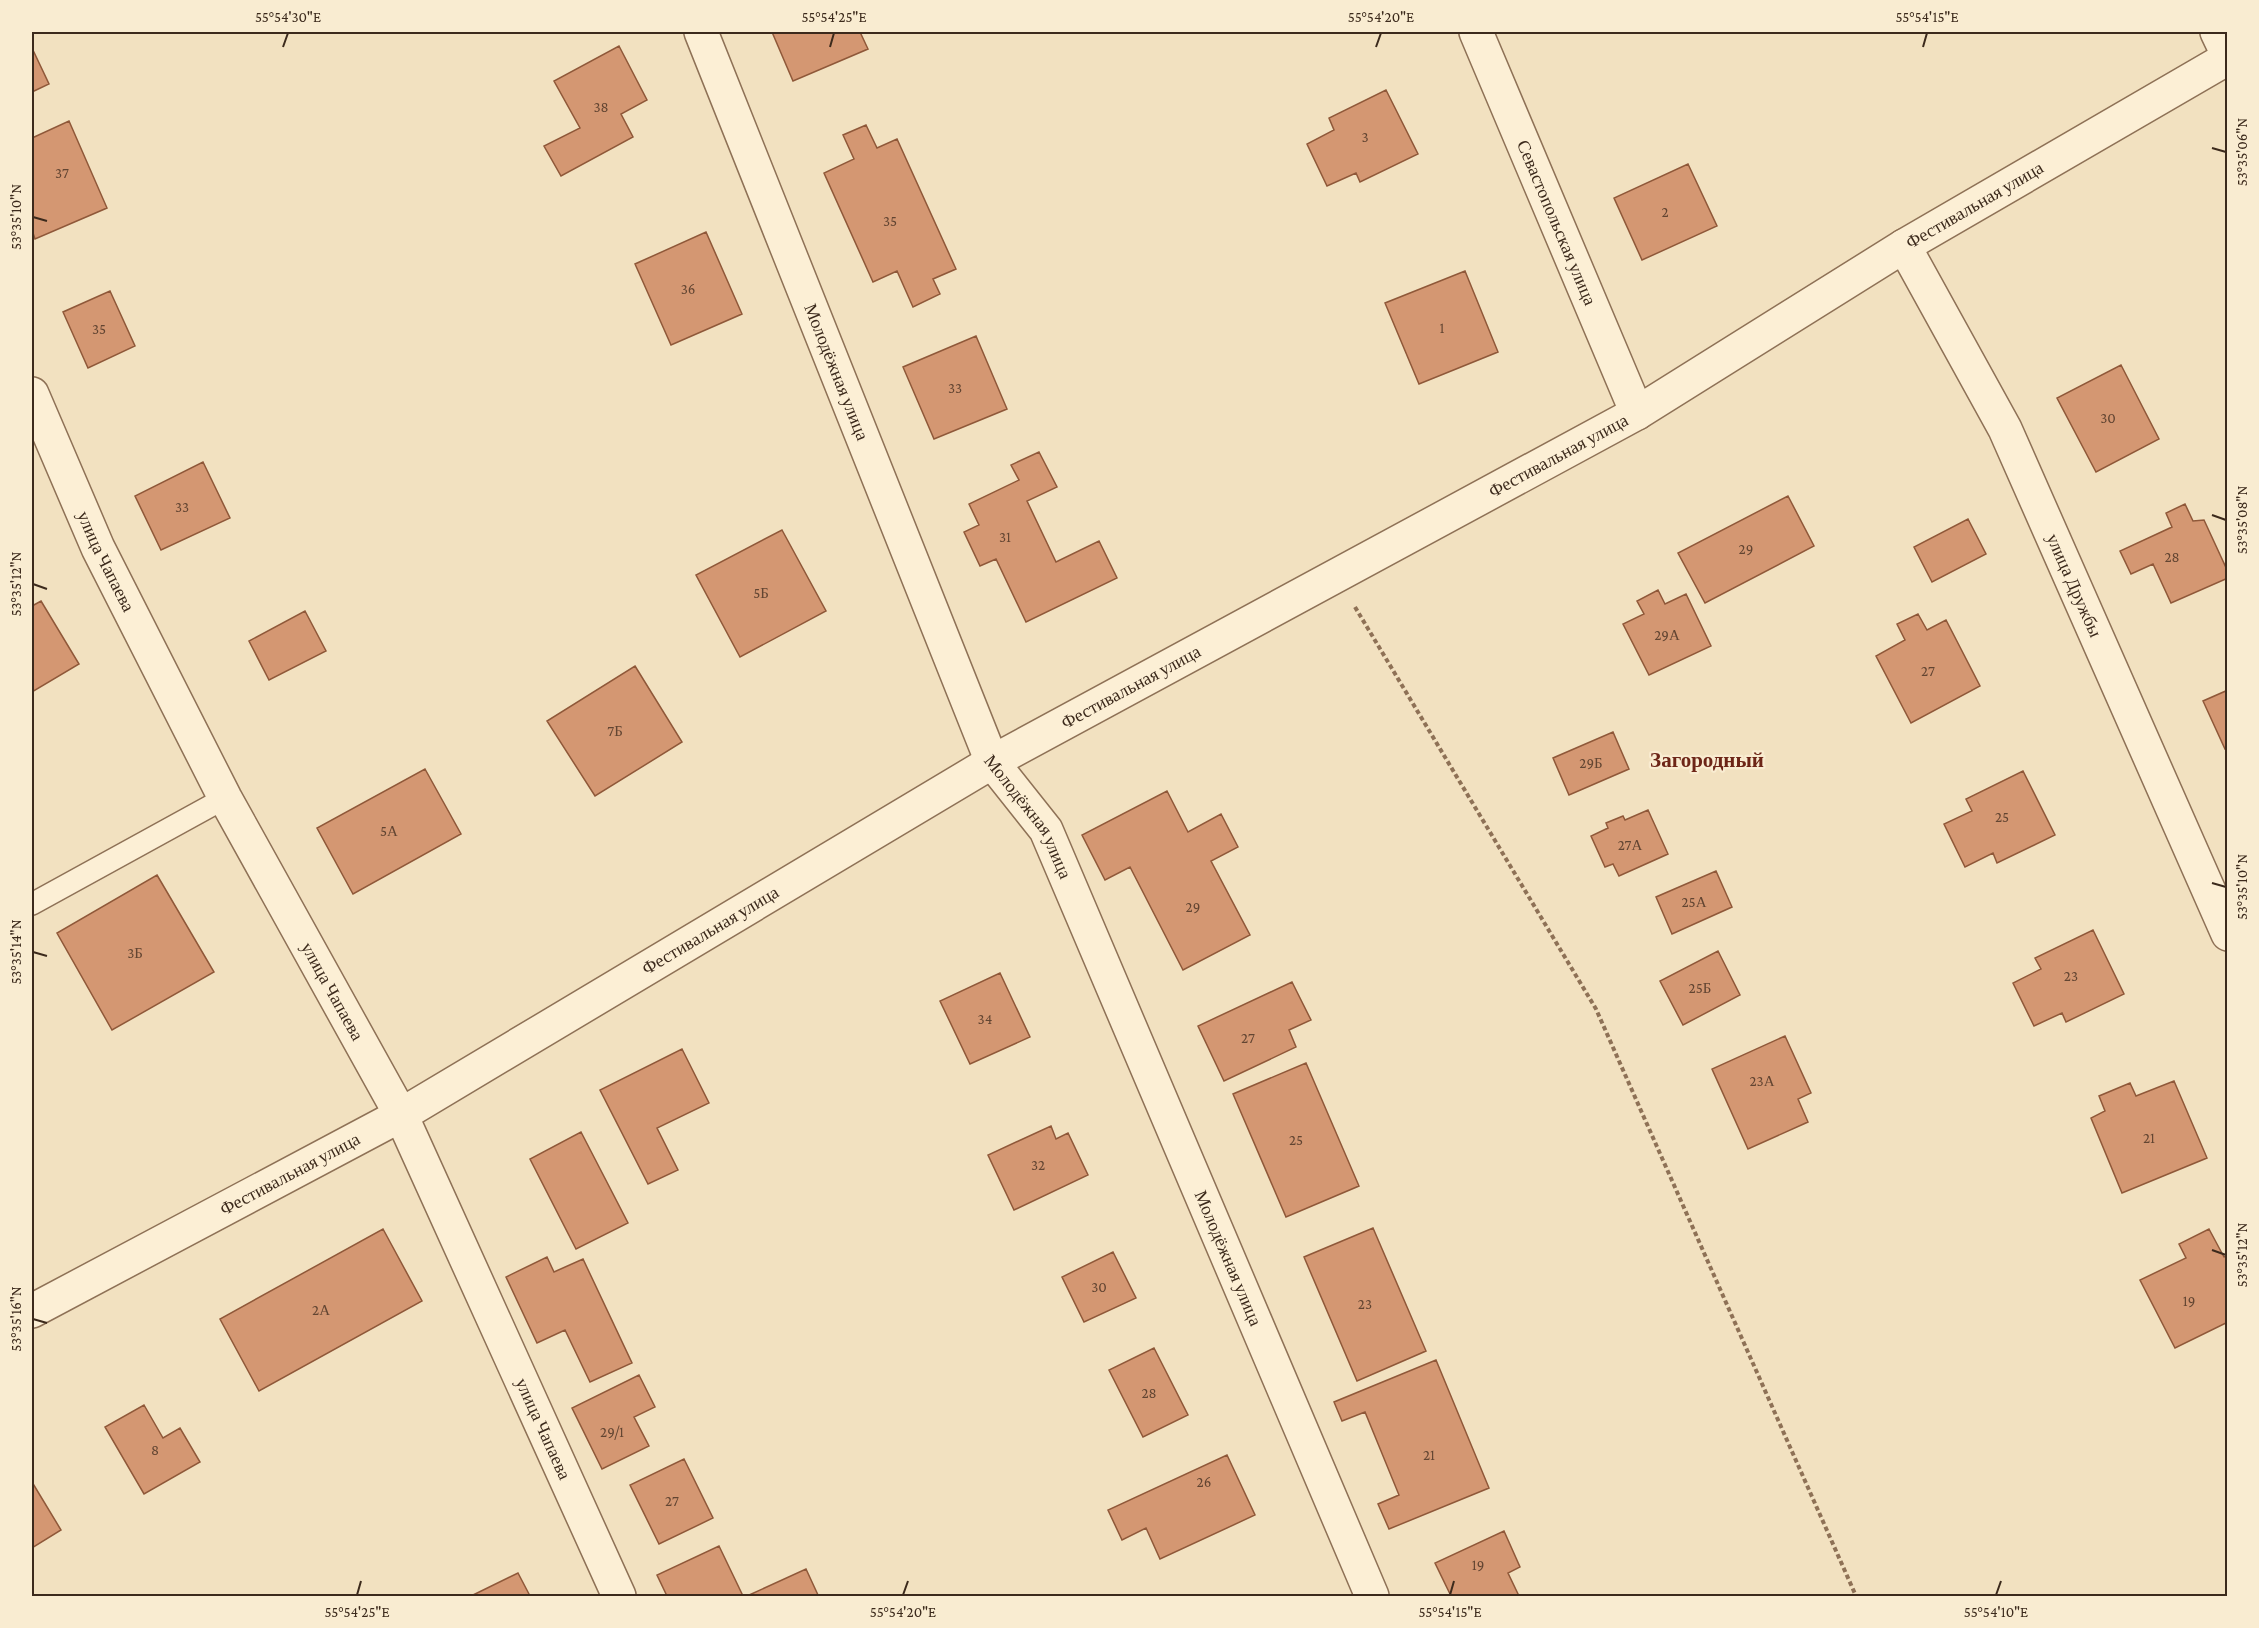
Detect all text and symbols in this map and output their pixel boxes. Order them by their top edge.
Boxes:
text: 55°54'30"E [255,9,321,25]
text: 55°54'25"E [801,9,867,25]
text: 55°54'20"E [1348,9,1414,25]
text: 55°54'15"E [1895,9,1959,25]
house number: 38 [593,99,609,115]
text: 53°35'06"N [2234,118,2250,186]
house number: 3 [1361,129,1369,145]
street label: Севастопольская улица [1513,137,1600,308]
street label: Фестивальная улица [1902,157,2047,253]
house number: 37 [55,165,69,181]
text: 53°35'10"N [8,184,24,250]
house number: 2 [1661,204,1669,220]
house number: 35 [883,213,897,229]
house number: 36 [681,281,695,297]
street label: Молодёжная улица [800,301,873,443]
house number: 1 [1440,320,1445,336]
house number: 35 [92,321,106,337]
house number: 33 [948,380,962,396]
street label: Фестивальная улица [1485,410,1631,501]
house number: 30 [2100,410,2116,426]
text: 53°35'08"N [2234,486,2250,554]
house number: 33 [175,499,189,515]
street label: улица Чапаева [73,508,139,615]
house number: 31 [999,529,1011,545]
street label: улица Дружбы [2042,531,2106,640]
house number: 29 [1739,541,1753,557]
house number: 28 [2164,549,2180,565]
text: 53°35'12"N [8,551,24,616]
house number: 5Б [753,585,769,601]
house number: 29А [1654,627,1680,643]
street label: Фестивальная улица [1058,641,1204,733]
house number: 27 [1921,663,1935,679]
house number: 7Б [607,723,623,739]
district label: Загородный [1650,748,1764,772]
street label: Молодёжная улица [980,751,1076,882]
house number: 29Б [1579,755,1603,771]
house number: 25 [1995,809,2009,825]
house number: 5А [380,823,398,839]
house number: 27А [1618,837,1642,853]
text: 53°35'10"N [2234,854,2250,920]
street label: Фестивальная улица [638,882,782,979]
house number: 25А [1681,894,1707,910]
house number: 29 [1186,899,1200,915]
text: 53°35'14"N [8,919,24,985]
street label: улица Чапаева [297,939,368,1044]
house number: 3Б [127,945,143,961]
house number: 23 [2064,968,2078,984]
house number: 25Б [1689,980,1711,996]
house number: 34 [978,1011,992,1027]
house number: 27 [1241,1030,1255,1046]
house number: 23А [1749,1073,1775,1089]
street label: Фестивальная улица [216,1129,363,1219]
house number: 21 [2143,1130,2155,1146]
house number: 25 [1289,1132,1303,1148]
house number: 32 [1031,1157,1045,1173]
street label: Молодёжная улица [1191,1187,1266,1329]
text: 53°35'12"N [2234,1222,2250,1287]
house number: 30 [1091,1279,1107,1295]
text: 53°35'16"N [8,1286,24,1352]
house number: 19 [2183,1293,2195,1309]
house number: 23 [1358,1296,1372,1312]
house number: 2А [312,1302,330,1318]
street label: улица Чапаева [512,1375,575,1483]
house number: 28 [1141,1385,1157,1401]
house number: 29/1 [600,1424,624,1440]
house number: 8 [151,1442,159,1458]
house number: 21 [1423,1447,1435,1463]
house number: 26 [1197,1474,1211,1490]
house number: 27 [665,1493,679,1509]
house number: 19 [1472,1557,1484,1573]
text: 55°54'25"E [324,1604,390,1620]
text: 55°54'20"E [870,1604,936,1620]
text: 55°54'15"E [1418,1604,1482,1620]
text: 55°54'10"E [1964,1604,2028,1620]

